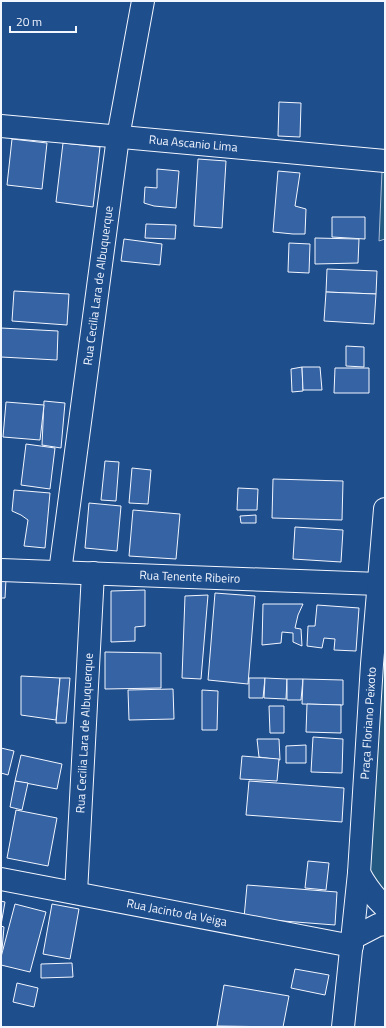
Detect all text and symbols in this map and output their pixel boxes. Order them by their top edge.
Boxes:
scale bar [10,8,76,34]
text: 20 m [16,12,42,31]
street label: Rua Ascanio Lima [148,130,238,157]
street label: Rua Cecilia Lara de Albuquerque [78,205,118,366]
street label: Rua Tenente Ribeiro [139,565,241,588]
street label: Rua Cecilia Lara de Albuquerque [70,653,98,814]
street label: Praça Floriano Peixoto [355,666,381,780]
street label: Rua Jacinto da Veiga [125,893,229,931]

